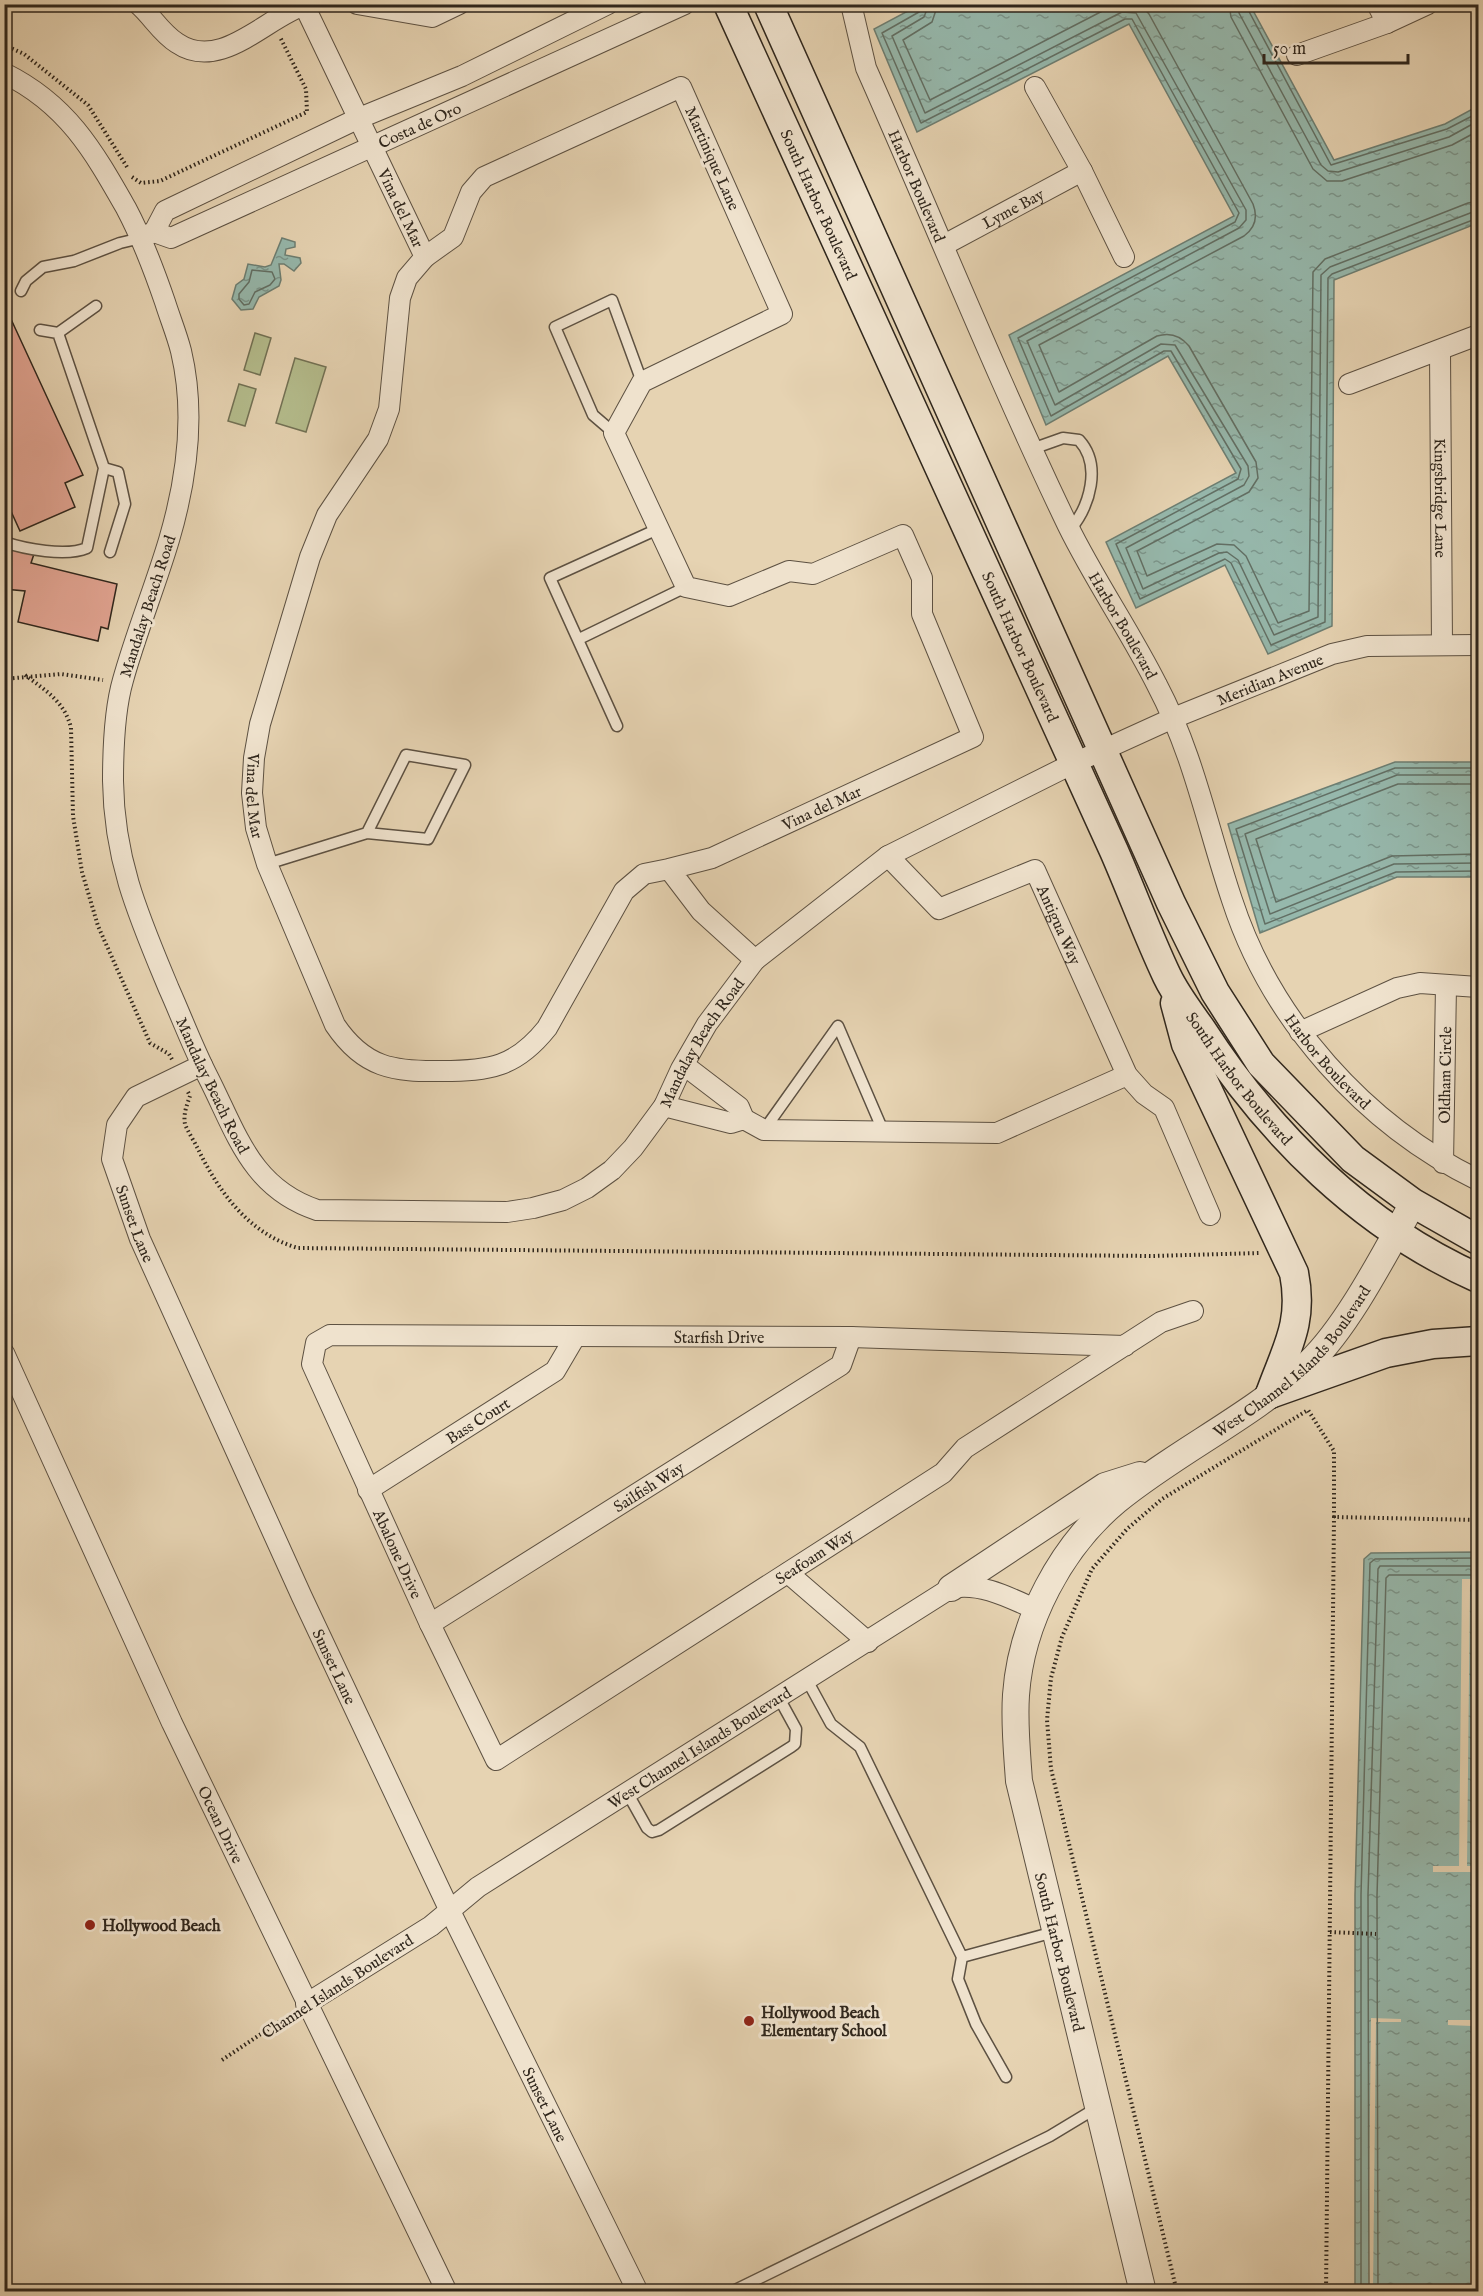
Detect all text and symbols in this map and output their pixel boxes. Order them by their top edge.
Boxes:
scale bar [1264,27,1408,65]
text: 50 m [1273,38,1306,61]
street label: Costa de Oro [376,99,465,154]
street label: Martinique Lane [679,104,743,214]
street label: South Harbor Boulevard [774,127,861,284]
street label: Harbor Boulevard [882,127,949,246]
street label: Vina del Mar [372,165,427,252]
street label: Lyme Bay [979,185,1048,235]
street label: Kingsbridge Lane [1429,438,1449,558]
street label: Mandalay Beach Road [116,533,181,680]
street label: South Harbor Boulevard [976,569,1062,726]
street label: Harbor Boulevard [1083,569,1161,684]
street label: Meridian Avenue [1215,650,1327,711]
street label: Vina del Mar [240,752,267,841]
street label: Vina del Mar [778,782,865,837]
street label: Antigua Way [1031,881,1084,969]
street label: Mandalay Beach Road [657,975,750,1111]
street label: South Harbor Boulevard [1180,1009,1296,1151]
street label: Harbor Boulevard [1279,1011,1374,1115]
street label: Mandalay Beach Road [170,1015,253,1158]
street label: Oldham Circle [1436,1026,1457,1124]
street label: Sunset Lane [110,1183,157,1266]
street label: West Channel Islands Boulevard [1210,1282,1376,1443]
street label: Starfish Drive [674,1329,764,1349]
street label: Bass Court [443,1394,515,1450]
street label: Sailfish Way [610,1458,688,1518]
street label: Abalone Drive [367,1506,425,1602]
street label: Seafoam Way [772,1525,858,1590]
street label: Sunset Lane [307,1626,359,1708]
street label: West Channel Islands Boulevard [605,1683,796,1814]
street label: Ocean Drive [192,1783,246,1867]
street label: South Harbor Boulevard [1029,1871,1088,2034]
place label: Hollywood Beach [102,1917,221,1937]
marker: Hollywood Beach [83,1918,97,1932]
street label: Channel Islands Boulevard [259,1931,418,2044]
place label: Hollywood Beach Elementary School [761,2004,887,2042]
marker: Hollywood Beach Elementary School [742,2014,756,2028]
street label: Sunset Lane [517,2064,571,2146]

